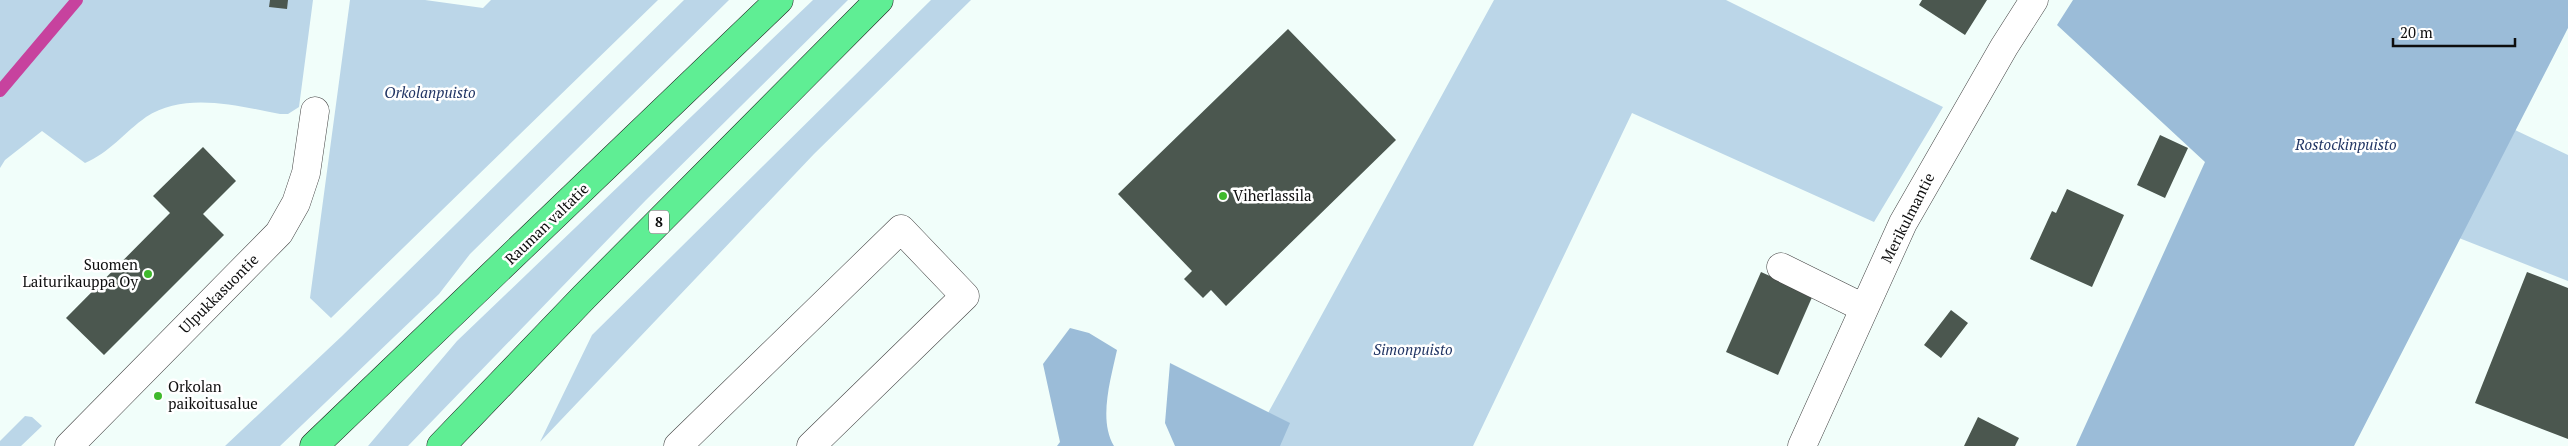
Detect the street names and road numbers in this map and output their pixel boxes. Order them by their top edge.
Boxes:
street label: Merikulmantie [1876,169,1938,266]
street label: Rauman valtatie [500,178,593,268]
road number: 8 [649,210,669,233]
street label: Ulpukkasuontie [174,249,262,337]

